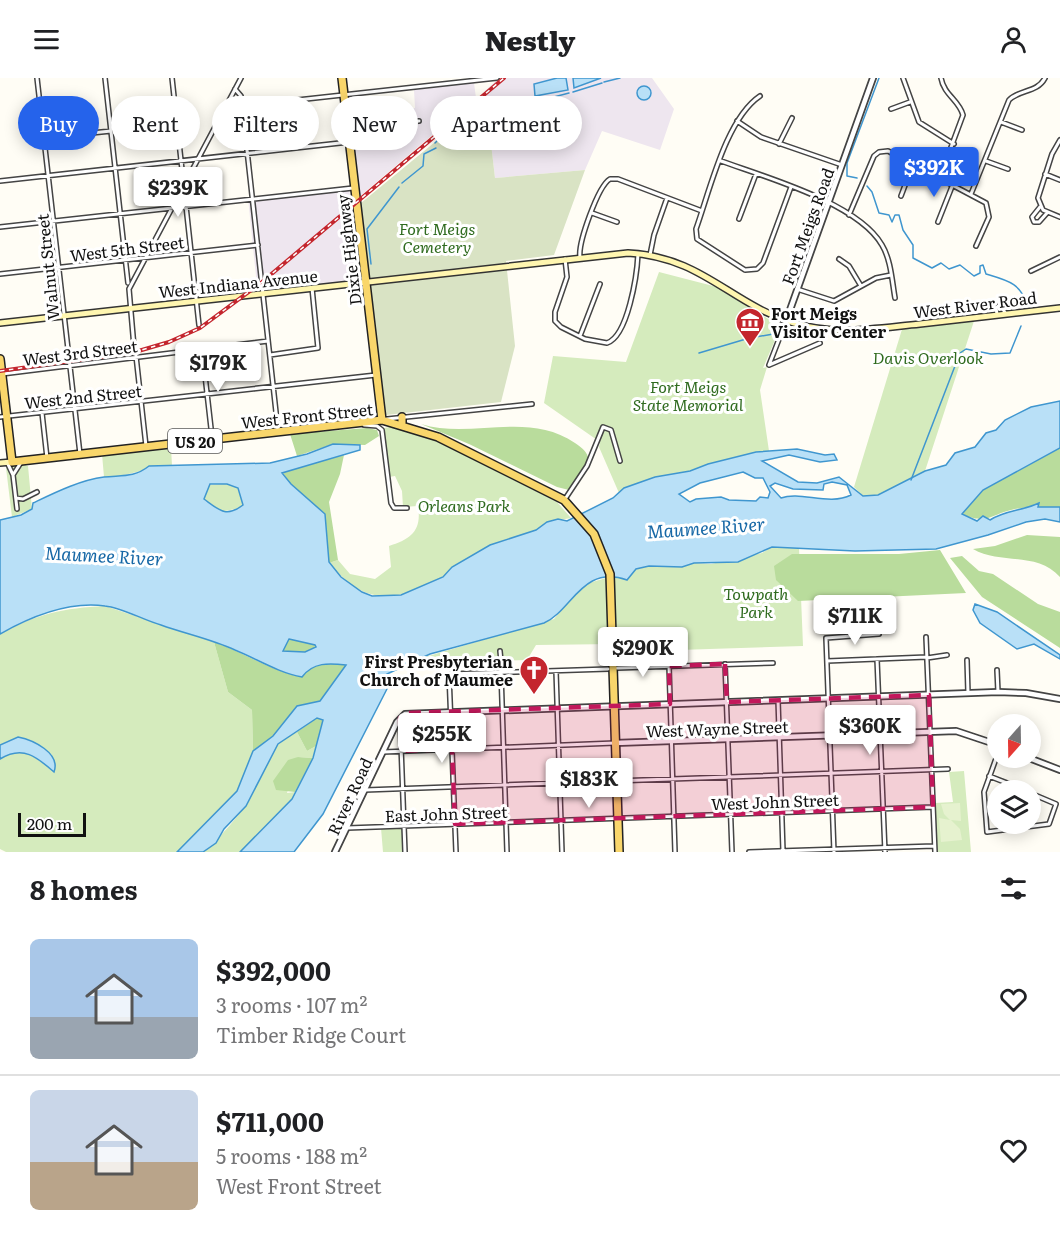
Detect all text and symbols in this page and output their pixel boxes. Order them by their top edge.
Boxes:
text: Nestly [485,19,575,59]
icon: menu [30,23,63,56]
icon: person [997,23,1030,56]
chip: Buy [18,96,99,150]
chip: Rent [111,96,200,150]
chip: Filters [212,96,319,150]
chip: New [331,96,418,150]
chip: Apartment [430,96,582,150]
pin: $392K [892,147,976,198]
text: $392K [904,151,964,181]
street label: Fort Meigs Road [775,164,839,288]
pin: $239K [136,167,220,218]
text: $239K [148,171,208,201]
street label: Dixie Highway [329,192,367,307]
street label: Walnut Street [29,212,64,321]
park label: Fort Meigs Cemetery [399,216,475,258]
street label: West 5th Street [68,229,186,267]
street label: West Indiana Avenue [157,263,319,303]
street label: West River Road [912,285,1038,323]
place label: Fort Meigs Visitor Center [771,301,886,343]
museum icon: Fort Meigs Visitor Center [734,306,766,348]
street label: West 3rd Street [21,333,139,371]
pin: $179K [176,342,260,393]
park label: Davis Overlook [872,345,984,369]
text: $179K [189,346,247,376]
park label: Fort Meigs State Memorial [633,374,744,416]
street label: West 2nd Street [23,378,144,414]
street label: West Front Street [240,396,375,434]
road number: US 20 [168,429,222,453]
park label: Orleans Park [418,493,511,517]
water label: Maumee River [646,509,766,545]
water label: Maumee River [44,538,164,572]
park label: Towpath Park [724,581,789,623]
pin: $711K [813,595,897,646]
text: $711K [827,599,883,629]
pin: $290K [601,627,685,678]
text: $290K [612,631,674,661]
place label: First Presbyterian Church of Maumee [359,649,513,691]
church icon: First Presbyterian Church of Maumee [518,654,550,696]
pin: $360K [828,705,912,756]
text: $360K [839,709,901,739]
pin: $255K [400,713,484,764]
street label: West Wayne Street [645,713,789,742]
north arrow [987,714,1041,768]
map controls [987,714,1041,834]
text: $255K [412,717,472,747]
street label: River Road [321,753,378,839]
pin: $183K [547,758,631,809]
text: $183K [560,762,618,792]
button: layers [987,780,1041,834]
street label: West John Street [710,787,840,815]
street label: East John Street [384,799,508,827]
scale bar [18,810,86,838]
text: 200 m [27,811,72,835]
text: 8 homes [30,869,138,908]
icon: filters [997,872,1030,905]
text: $392,000 [216,950,331,989]
icon: home [78,963,150,1035]
icon: heart [997,983,1030,1016]
text: 3 rooms · 107 m² [216,989,367,1019]
text: Timber Ridge Court [216,1019,406,1049]
text: $711,000 [216,1101,324,1140]
icon: home [78,1114,150,1186]
icon: heart [997,1134,1030,1167]
text: 5 rooms · 188 m² [216,1140,367,1170]
text: West Front Street [216,1170,382,1200]

